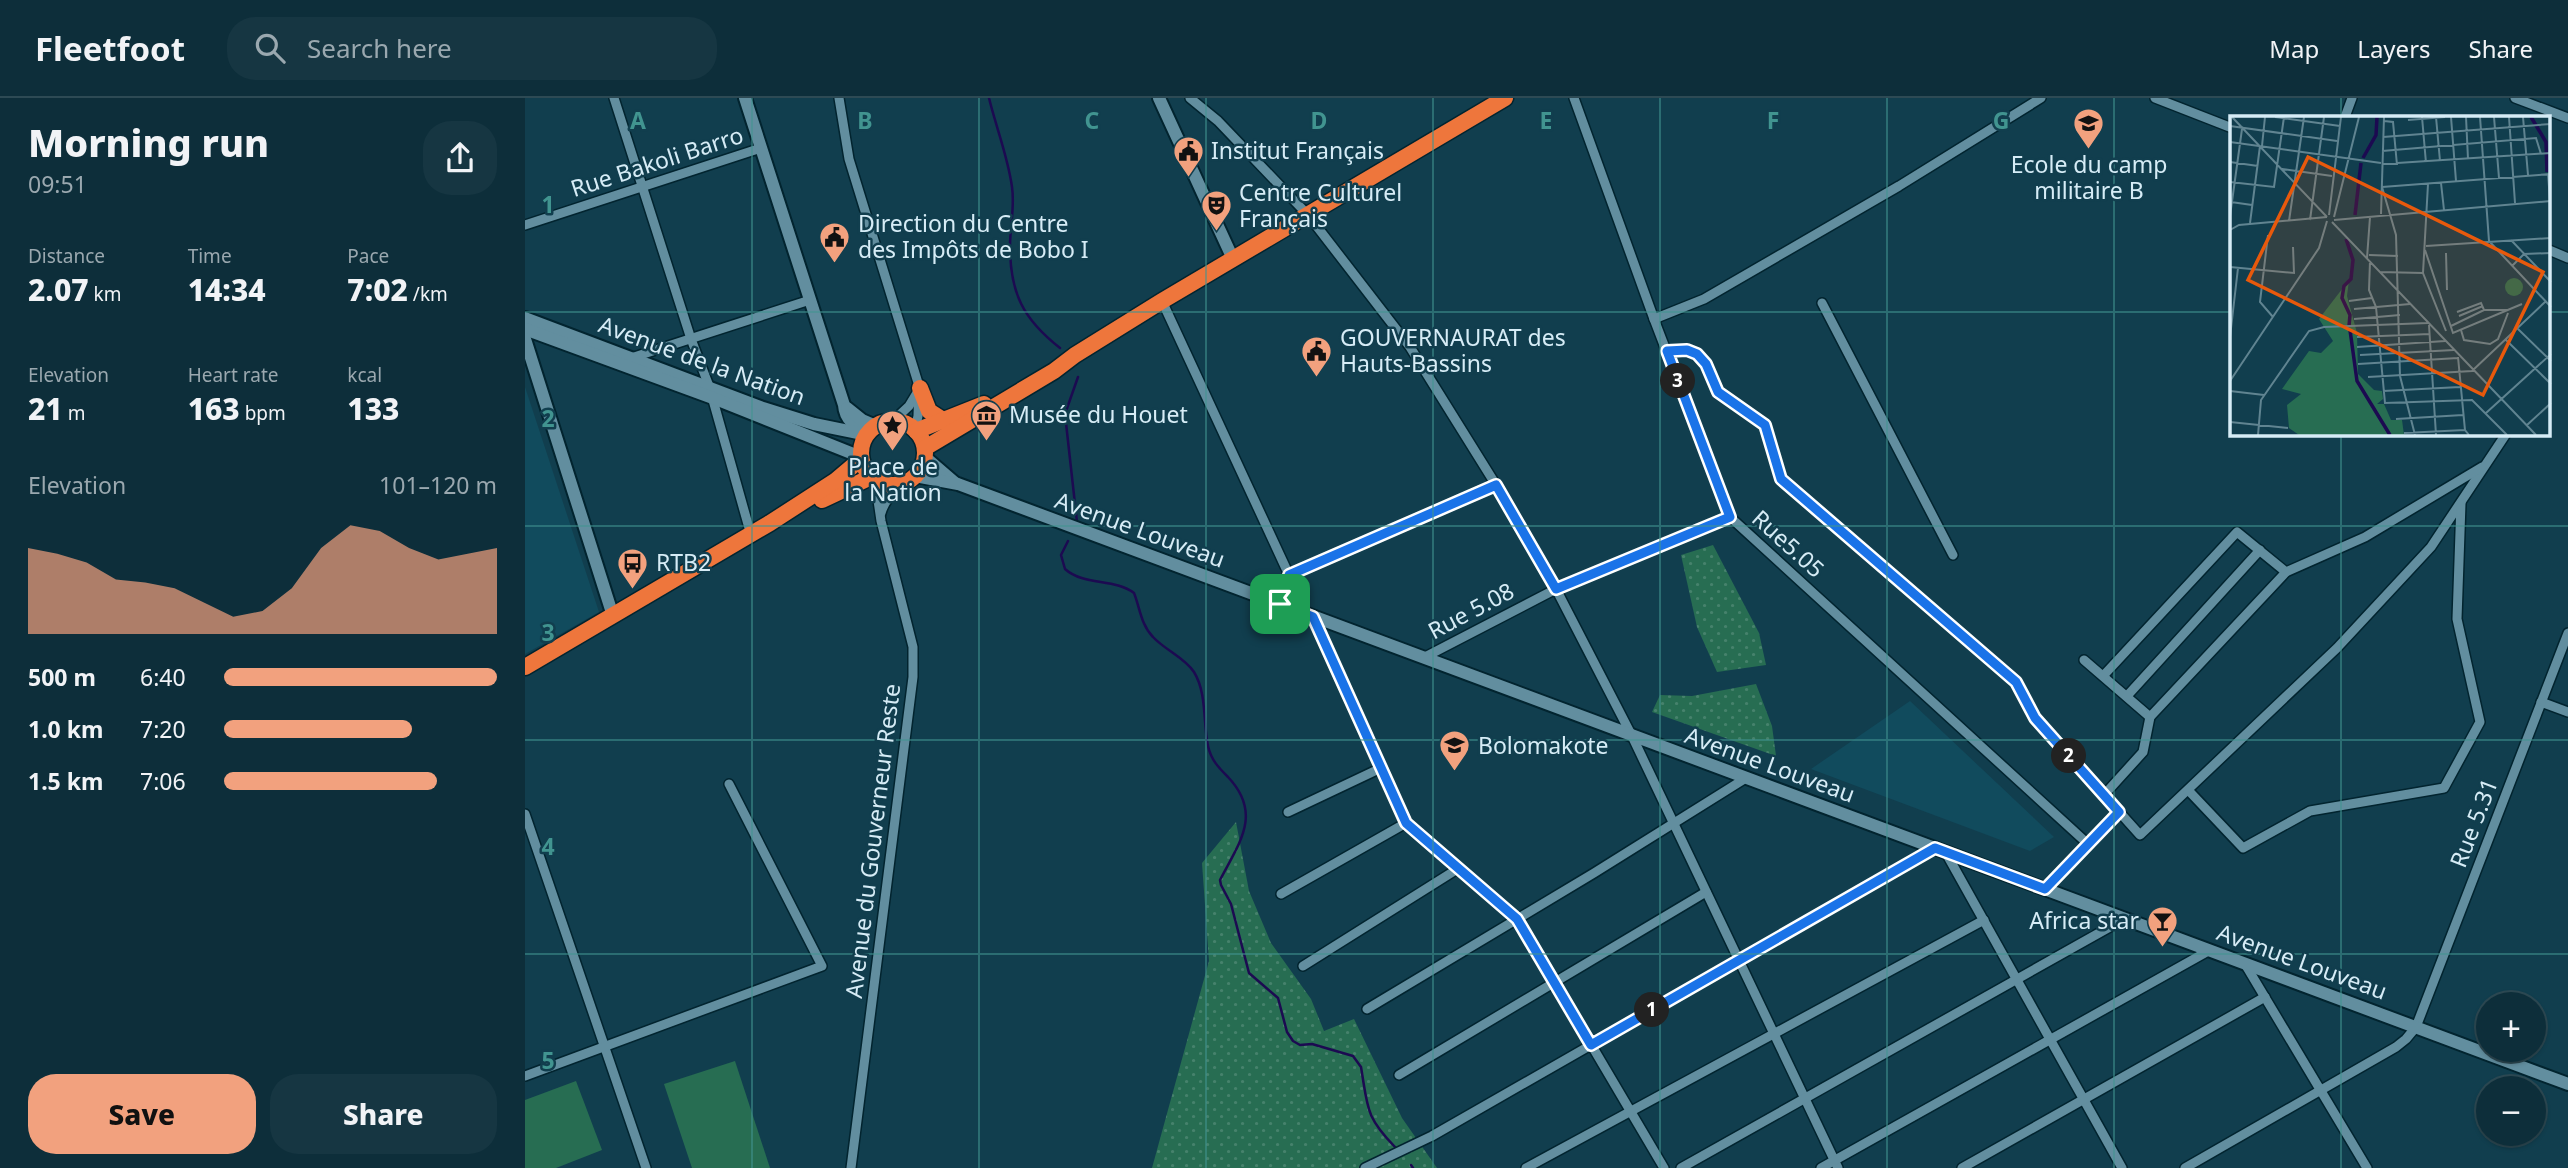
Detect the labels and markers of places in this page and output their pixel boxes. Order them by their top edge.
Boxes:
school or university icon: Ecole du camp militaire B [2072,107,2106,151]
public building icon: Institut Français [1171,134,1205,178]
place label: Institut Français [1211,134,1384,166]
place label: Ecole du camp militaire B [2011,148,2167,206]
place label: Centre Culturel Français [1239,176,1402,234]
theatre icon: Centre Culturel Français [1199,189,1233,233]
place label: Direction du Centre des Impôts de Bobo I [858,207,1089,265]
public building icon: Direction du Centre des Impôts de Bobo I [818,220,852,264]
place label: GOUVERNAURAT des Hauts-Bassins [1340,321,1566,379]
public building icon: GOUVERNAURAT des Hauts-Bassins [1300,334,1334,378]
pin: 3 [1661,364,1695,398]
museum icon: Musée du Houet [969,398,1003,442]
place label: Musée du Houet [1009,398,1188,430]
place icon: Place de la Nation [876,409,910,453]
place label: Place de la Nation [844,450,942,508]
bus stop icon: RTB2 [616,546,650,590]
place label: RTB2 [656,546,711,578]
pin [1250,574,1310,634]
school or university icon: Bolomakote [1438,729,1472,773]
place label: Bolomakote [1478,729,1609,761]
pin: 2 [2051,738,2087,774]
place label: Africa star [2029,904,2140,936]
bar icon: Africa star [2145,904,2179,948]
pin: 1 [1635,992,1669,1028]

